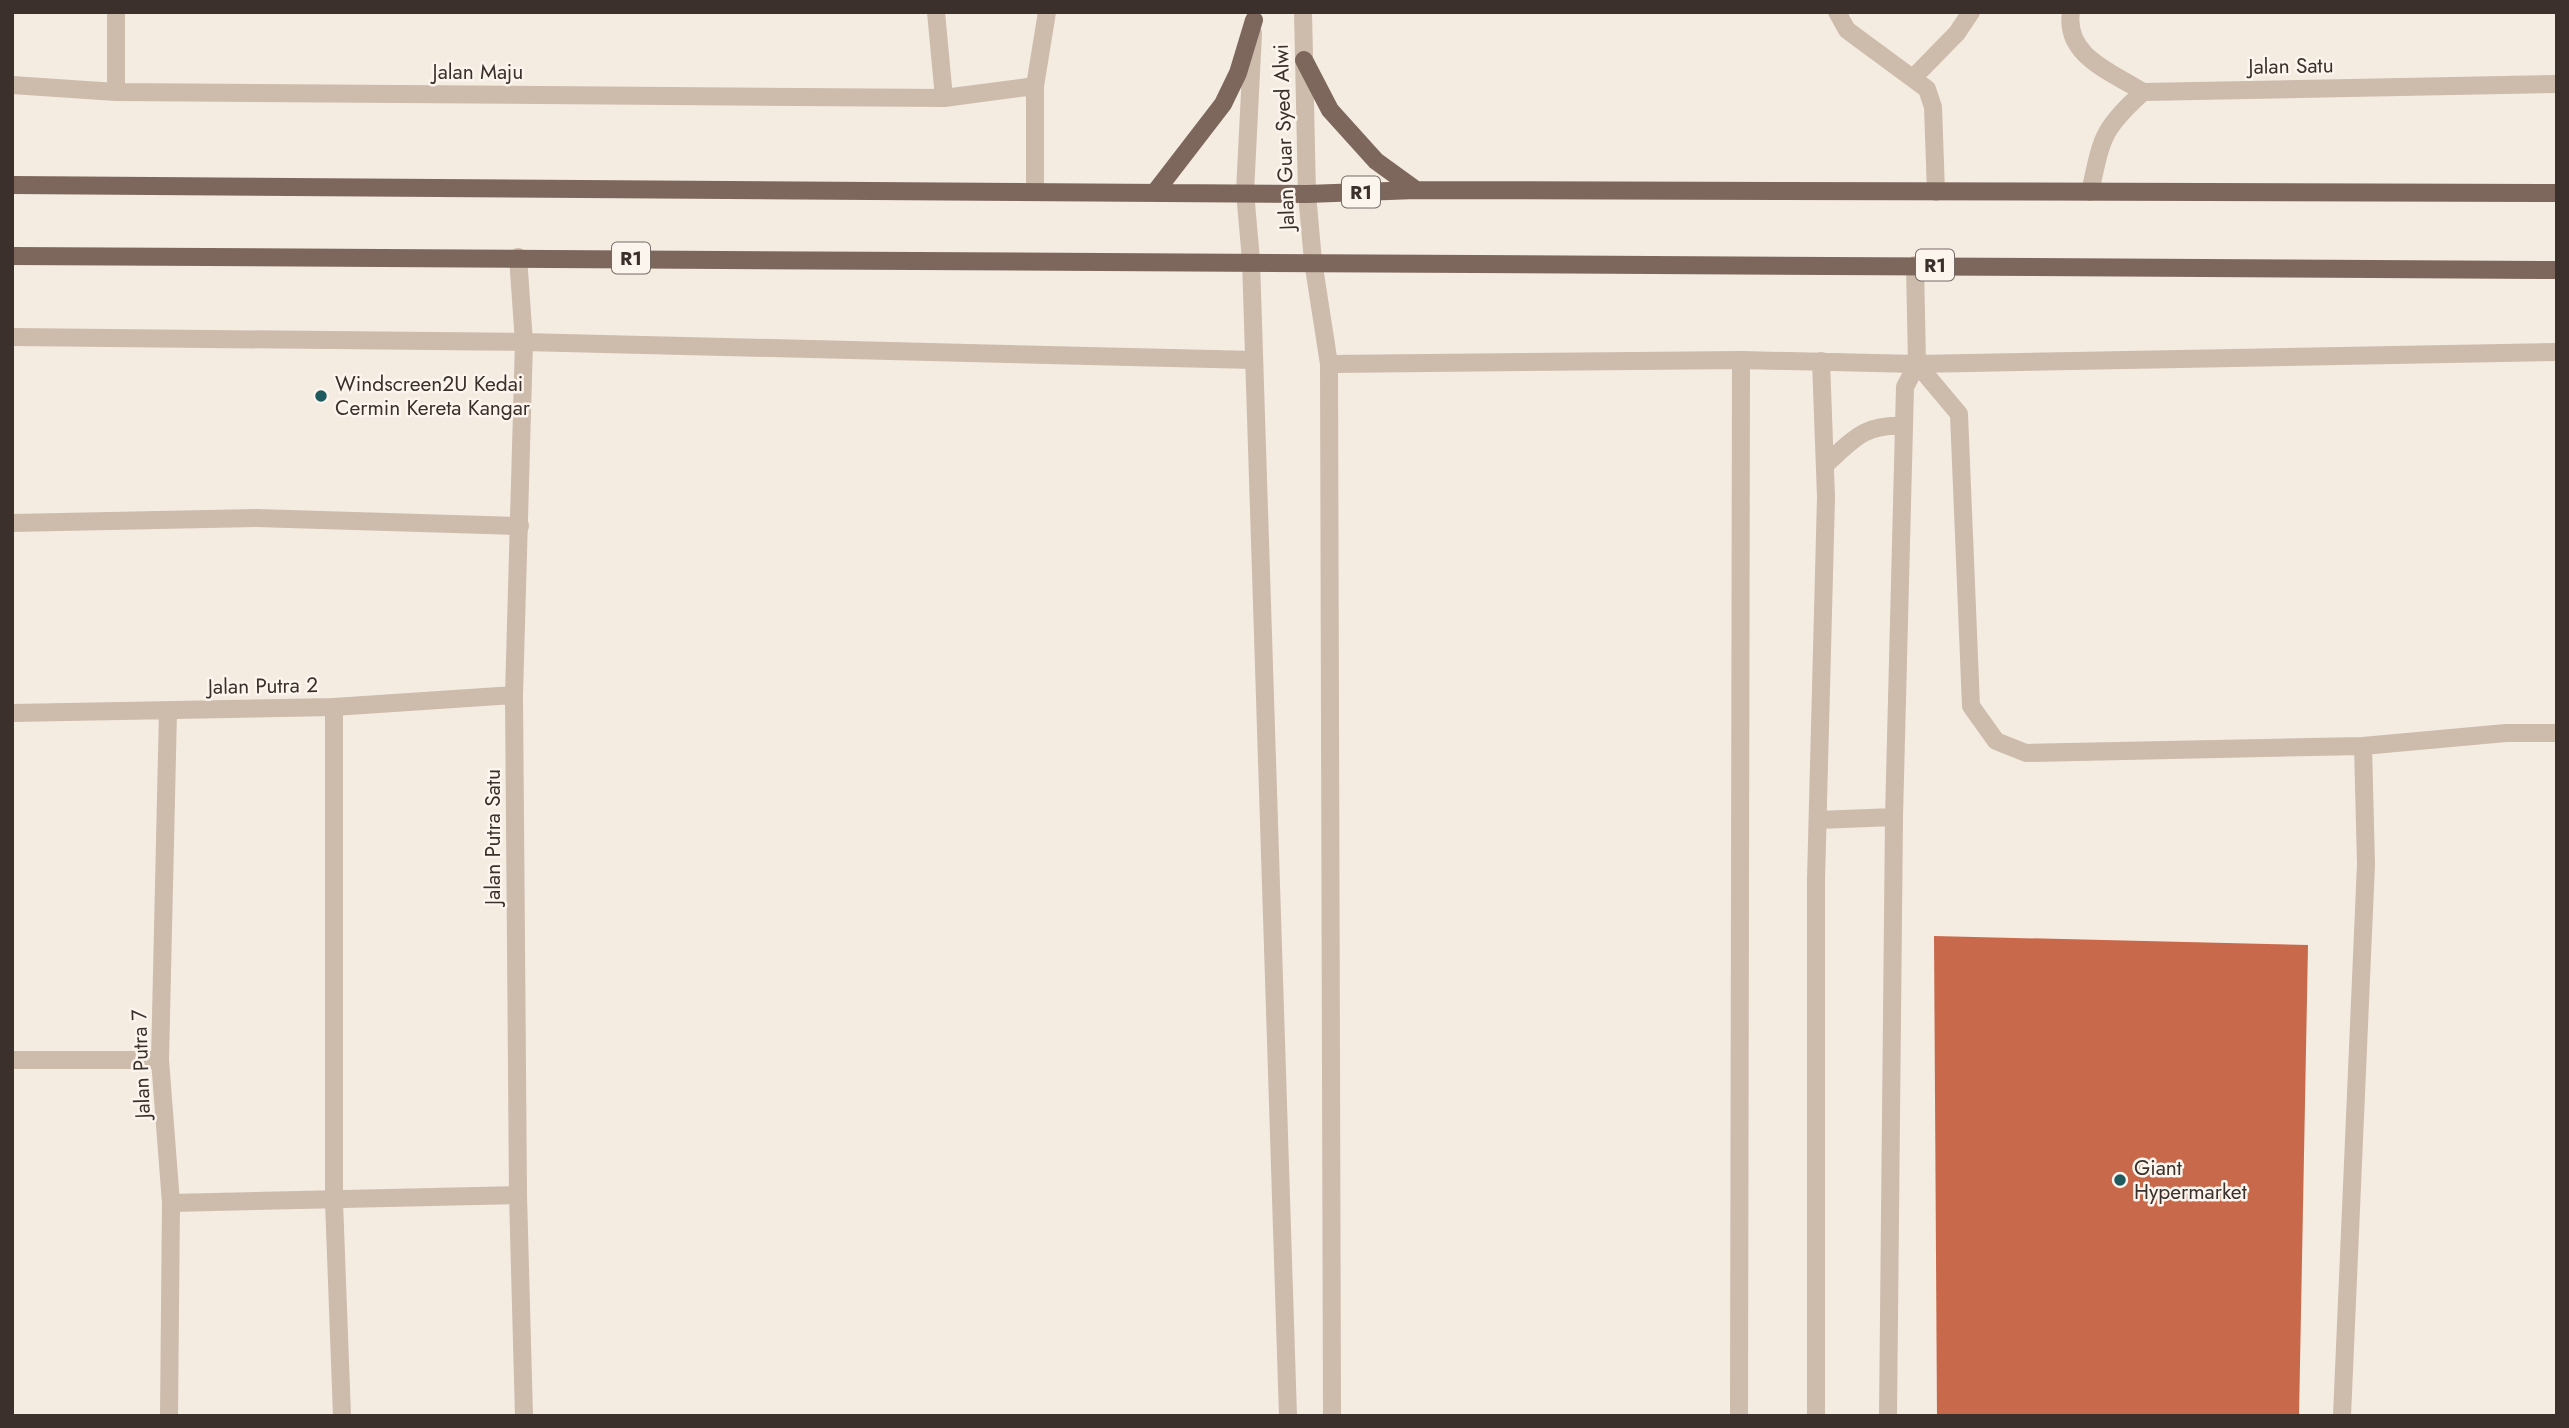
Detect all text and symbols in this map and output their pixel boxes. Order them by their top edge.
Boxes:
street label: Jalan Guar Syed Alwi [1266,43,1302,234]
street label: Jalan Satu [2245,50,2334,82]
street label: Jalan Maju [430,57,523,87]
road number: R1 [1342,176,1380,208]
road number: R1 [612,242,650,274]
road number: R1 [1916,249,1954,280]
place label: Windscreen2U Kedai Cermin Kereta Kangar [335,369,531,423]
marker: Windscreen2U Kedai Cermin Kereta Kangar [313,388,329,404]
street label: Jalan Putra 2 [205,670,318,702]
street label: Jalan Putra Satu [478,769,508,908]
street label: Jalan Putra 7 [124,1009,158,1122]
place label: Giant Hypermarket [2134,1153,2247,1207]
marker: Giant Hypermarket [2112,1172,2128,1188]

